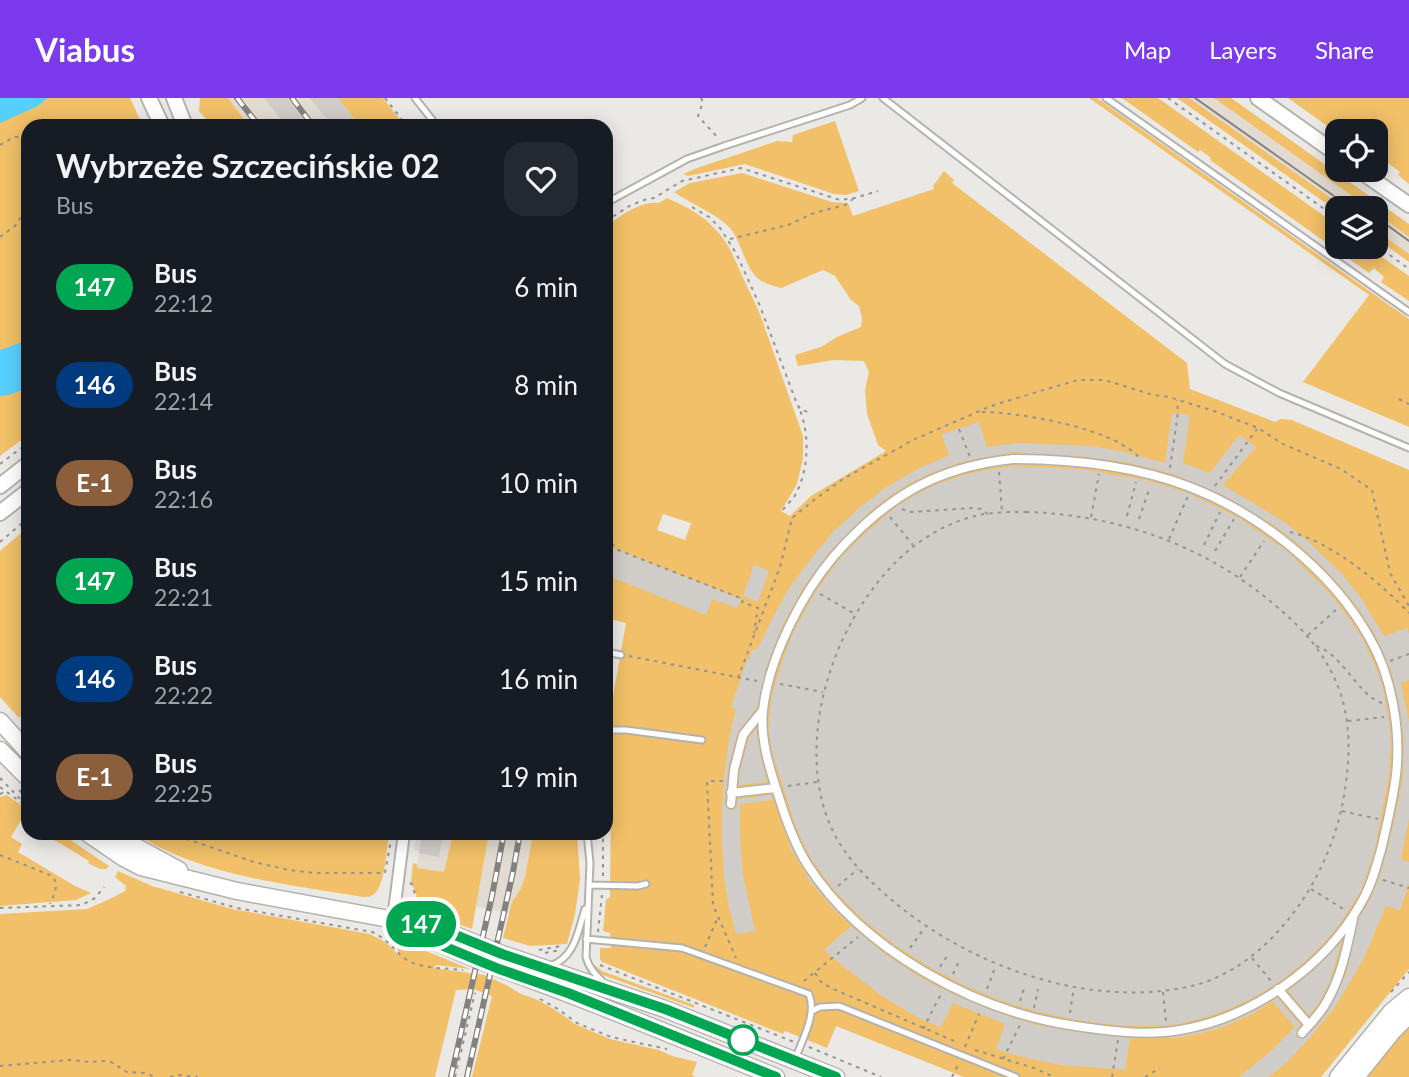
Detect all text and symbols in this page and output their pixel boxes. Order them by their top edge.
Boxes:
text: Viabus [35,29,135,69]
text: Map [1124,35,1171,64]
text: Layers [1209,35,1277,64]
text: Share [1315,35,1374,64]
map controls [1325,119,1388,259]
button: locate [1325,119,1388,182]
button: heart [504,142,578,216]
text: Wybrzeże Szczecińskie 02 [56,145,440,185]
text: Bus [56,191,93,219]
button: layers [1325,196,1388,259]
text: Bus [154,257,197,289]
text: 6 min [514,271,578,303]
text: 147 [74,272,115,301]
text: 22:12 [154,289,213,317]
text: Bus [154,355,197,387]
text: 8 min [514,369,578,401]
text: 146 [74,370,115,399]
text: 22:14 [154,387,213,415]
text: Bus [154,453,197,485]
text: 10 min [499,467,578,499]
text: E-1 [76,468,113,497]
text: 22:16 [154,485,213,513]
text: Bus [154,551,197,583]
text: 15 min [499,565,578,597]
text: 147 [74,566,115,595]
text: 22:21 [154,583,213,611]
text: Bus [154,649,197,681]
text: 16 min [499,663,578,695]
text: 146 [74,664,115,693]
text: 22:22 [154,681,213,709]
text: Bus [154,747,197,779]
text: 19 min [499,761,578,793]
text: E-1 [76,762,113,791]
text: 22:25 [154,779,213,807]
line badge: 147 [381,901,461,947]
text: 147 [400,909,442,938]
unlabelled marker [728,1025,758,1055]

